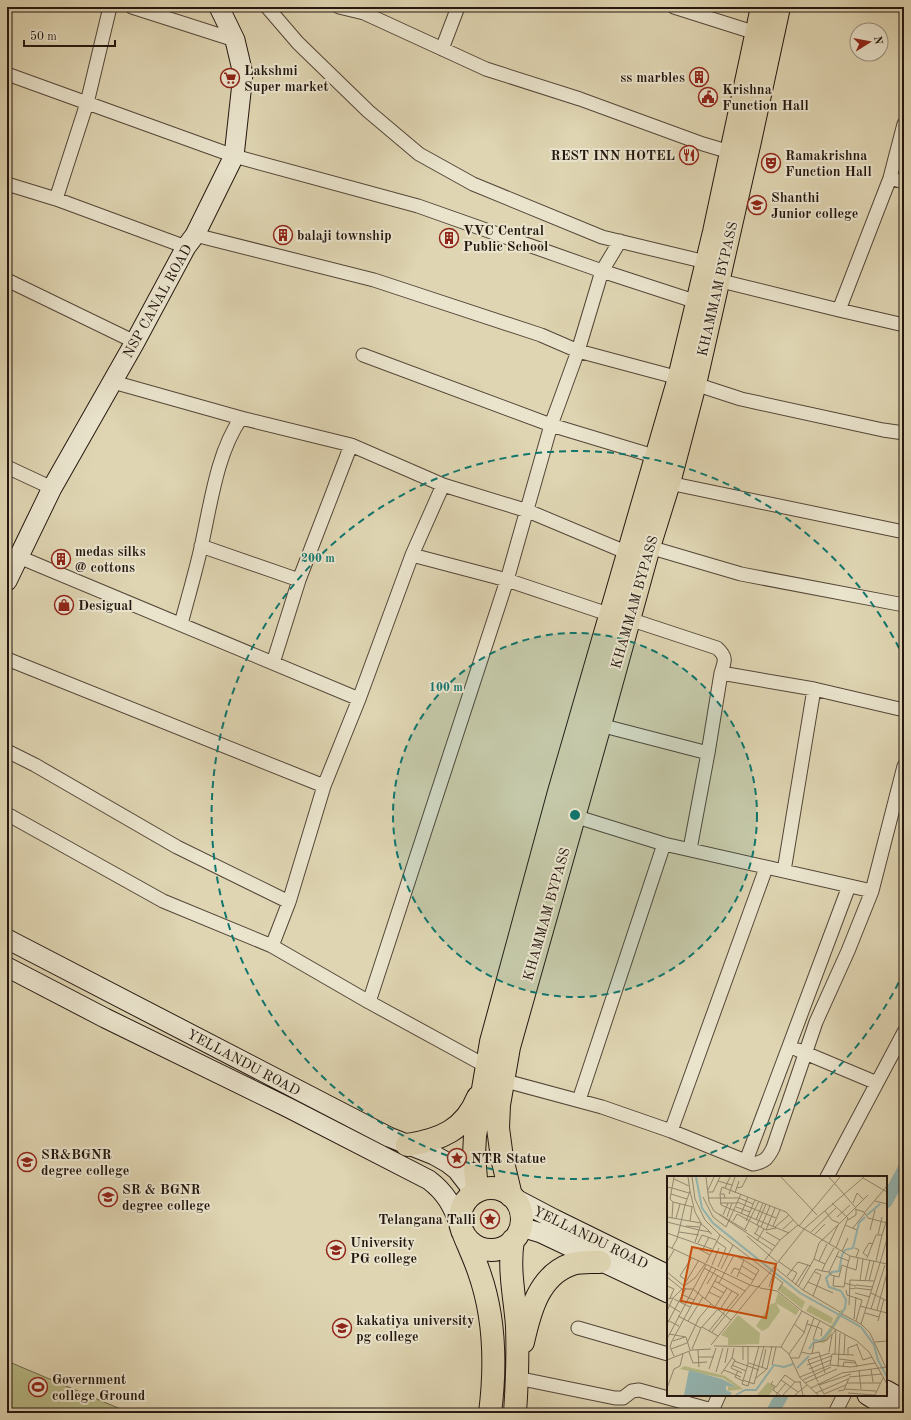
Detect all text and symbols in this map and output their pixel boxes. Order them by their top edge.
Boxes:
scale bar [24,22,115,48]
north arrow [849,22,889,62]
text: 50 m [30,30,57,43]
text: N [871,35,884,46]
place label: Lakshmi Super market [244,64,329,94]
building icon: ss marbles [688,66,710,88]
supermarket icon: Lakshmi Super market [219,67,241,89]
place label: ss marbles [620,71,685,85]
place label: Krishna Function Hall [722,83,809,113]
public building icon: Krishna Function Hall [697,86,719,108]
restaurant icon: REST INN HOTEL [678,144,700,166]
place label: REST INN HOTEL [550,149,675,163]
place label: Ramakrishna Function Hall [785,149,872,179]
theatre icon: Ramakrishna Function Hall [760,152,782,174]
place label: Shanthi Junior college [771,191,858,221]
school or university icon: Shanthi Junior college [746,194,768,216]
street label: KHAMMAM BYPASS [696,220,740,358]
building icon: balaji township [272,224,294,246]
place label: VVC Central Public School [463,224,548,254]
building icon: VVC Central Public School [438,227,460,249]
place label: balaji township [297,229,392,243]
street label: NSP CANAL ROAD [121,242,195,360]
street label: KHAMMAM BYPASS [609,534,661,671]
place label: medas silks @ cottons [75,545,146,575]
building icon: medas silks @ cottons [50,548,72,570]
text: 200 m [301,553,335,565]
shop icon: Desigual [53,594,75,616]
place label: Desigual [78,599,133,613]
text: 100 m [429,682,463,694]
centre of rings [568,808,582,822]
street label: KHAMMAM BYPASS [521,846,573,983]
street label: YELLANDU ROAD [185,1027,302,1099]
place icon: NTR Statue [446,1147,468,1169]
place label: SR&BGNR degree college [41,1148,129,1178]
school or university icon: SR&BGNR degree college [16,1151,38,1173]
place label: NTR Statue [471,1152,546,1166]
inset map [667,1176,887,1396]
place label: SR & BGNR degree college [122,1183,210,1213]
school or university icon: SR & BGNR degree college [97,1186,119,1208]
street label: YELLANDU ROAD [531,1204,650,1272]
place icon: Telangana Talli [479,1208,501,1230]
place label: Telangana Talli [378,1213,476,1227]
place label: University PG college [350,1236,417,1266]
school or university icon: University PG college [325,1239,347,1261]
place label: kakatiya university pg college [356,1314,475,1344]
school or university icon: kakatiya university pg college [331,1317,353,1339]
place label: Government college Ground [52,1373,146,1403]
sports icon: Government college Ground [27,1376,49,1398]

